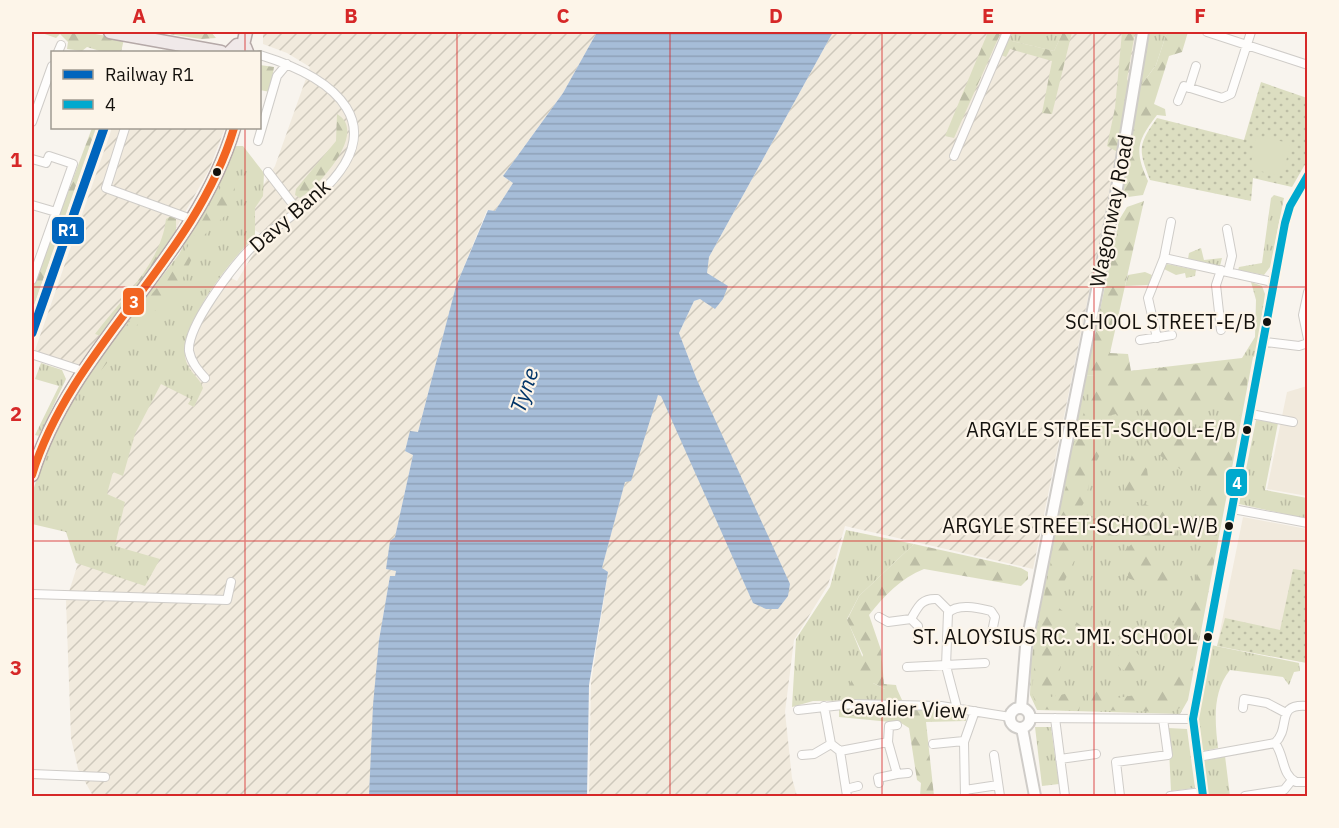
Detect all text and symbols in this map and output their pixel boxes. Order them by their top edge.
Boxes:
text: A [132,2,146,29]
text: B [344,2,358,29]
text: C [556,2,570,29]
text: D [769,2,783,29]
text: E [982,2,994,29]
text: F [1194,2,1206,29]
legend [51,51,261,129]
text: Railway R1 [105,63,194,86]
text: 4 [105,93,116,116]
street label: Wagonway Road [1082,132,1140,290]
text: 1 [10,146,22,173]
unlabelled marker [211,166,223,178]
street label: Davy Bank [243,172,336,258]
line badge: R1 [51,216,85,245]
text: R1 [58,220,79,240]
line badge: 3 [122,287,145,316]
text: 3 [129,292,139,312]
place label: SCHOOL STREET-E/B [1065,308,1256,335]
marker: SCHOOL STREET-E/B [1261,316,1273,328]
water label: Tyne [502,364,545,416]
text: 2 [10,400,22,427]
place label: ARGYLE STREET-SCHOOL-E/B [966,416,1236,443]
marker: ARGYLE STREET-SCHOOL-E/B [1241,424,1253,436]
line badge: 4 [1225,468,1248,497]
text: 4 [1232,473,1242,493]
place label: ARGYLE STREET-SCHOOL-W/B [942,512,1218,539]
marker: ARGYLE STREET-SCHOOL-W/B [1223,520,1235,532]
place label: ST. ALOYSIUS RC. JMI. SCHOOL [913,623,1197,650]
marker: ST. ALOYSIUS RC. JMI. SCHOOL [1202,631,1214,643]
text: 3 [10,654,22,681]
street label: Cavalier View [840,692,968,724]

